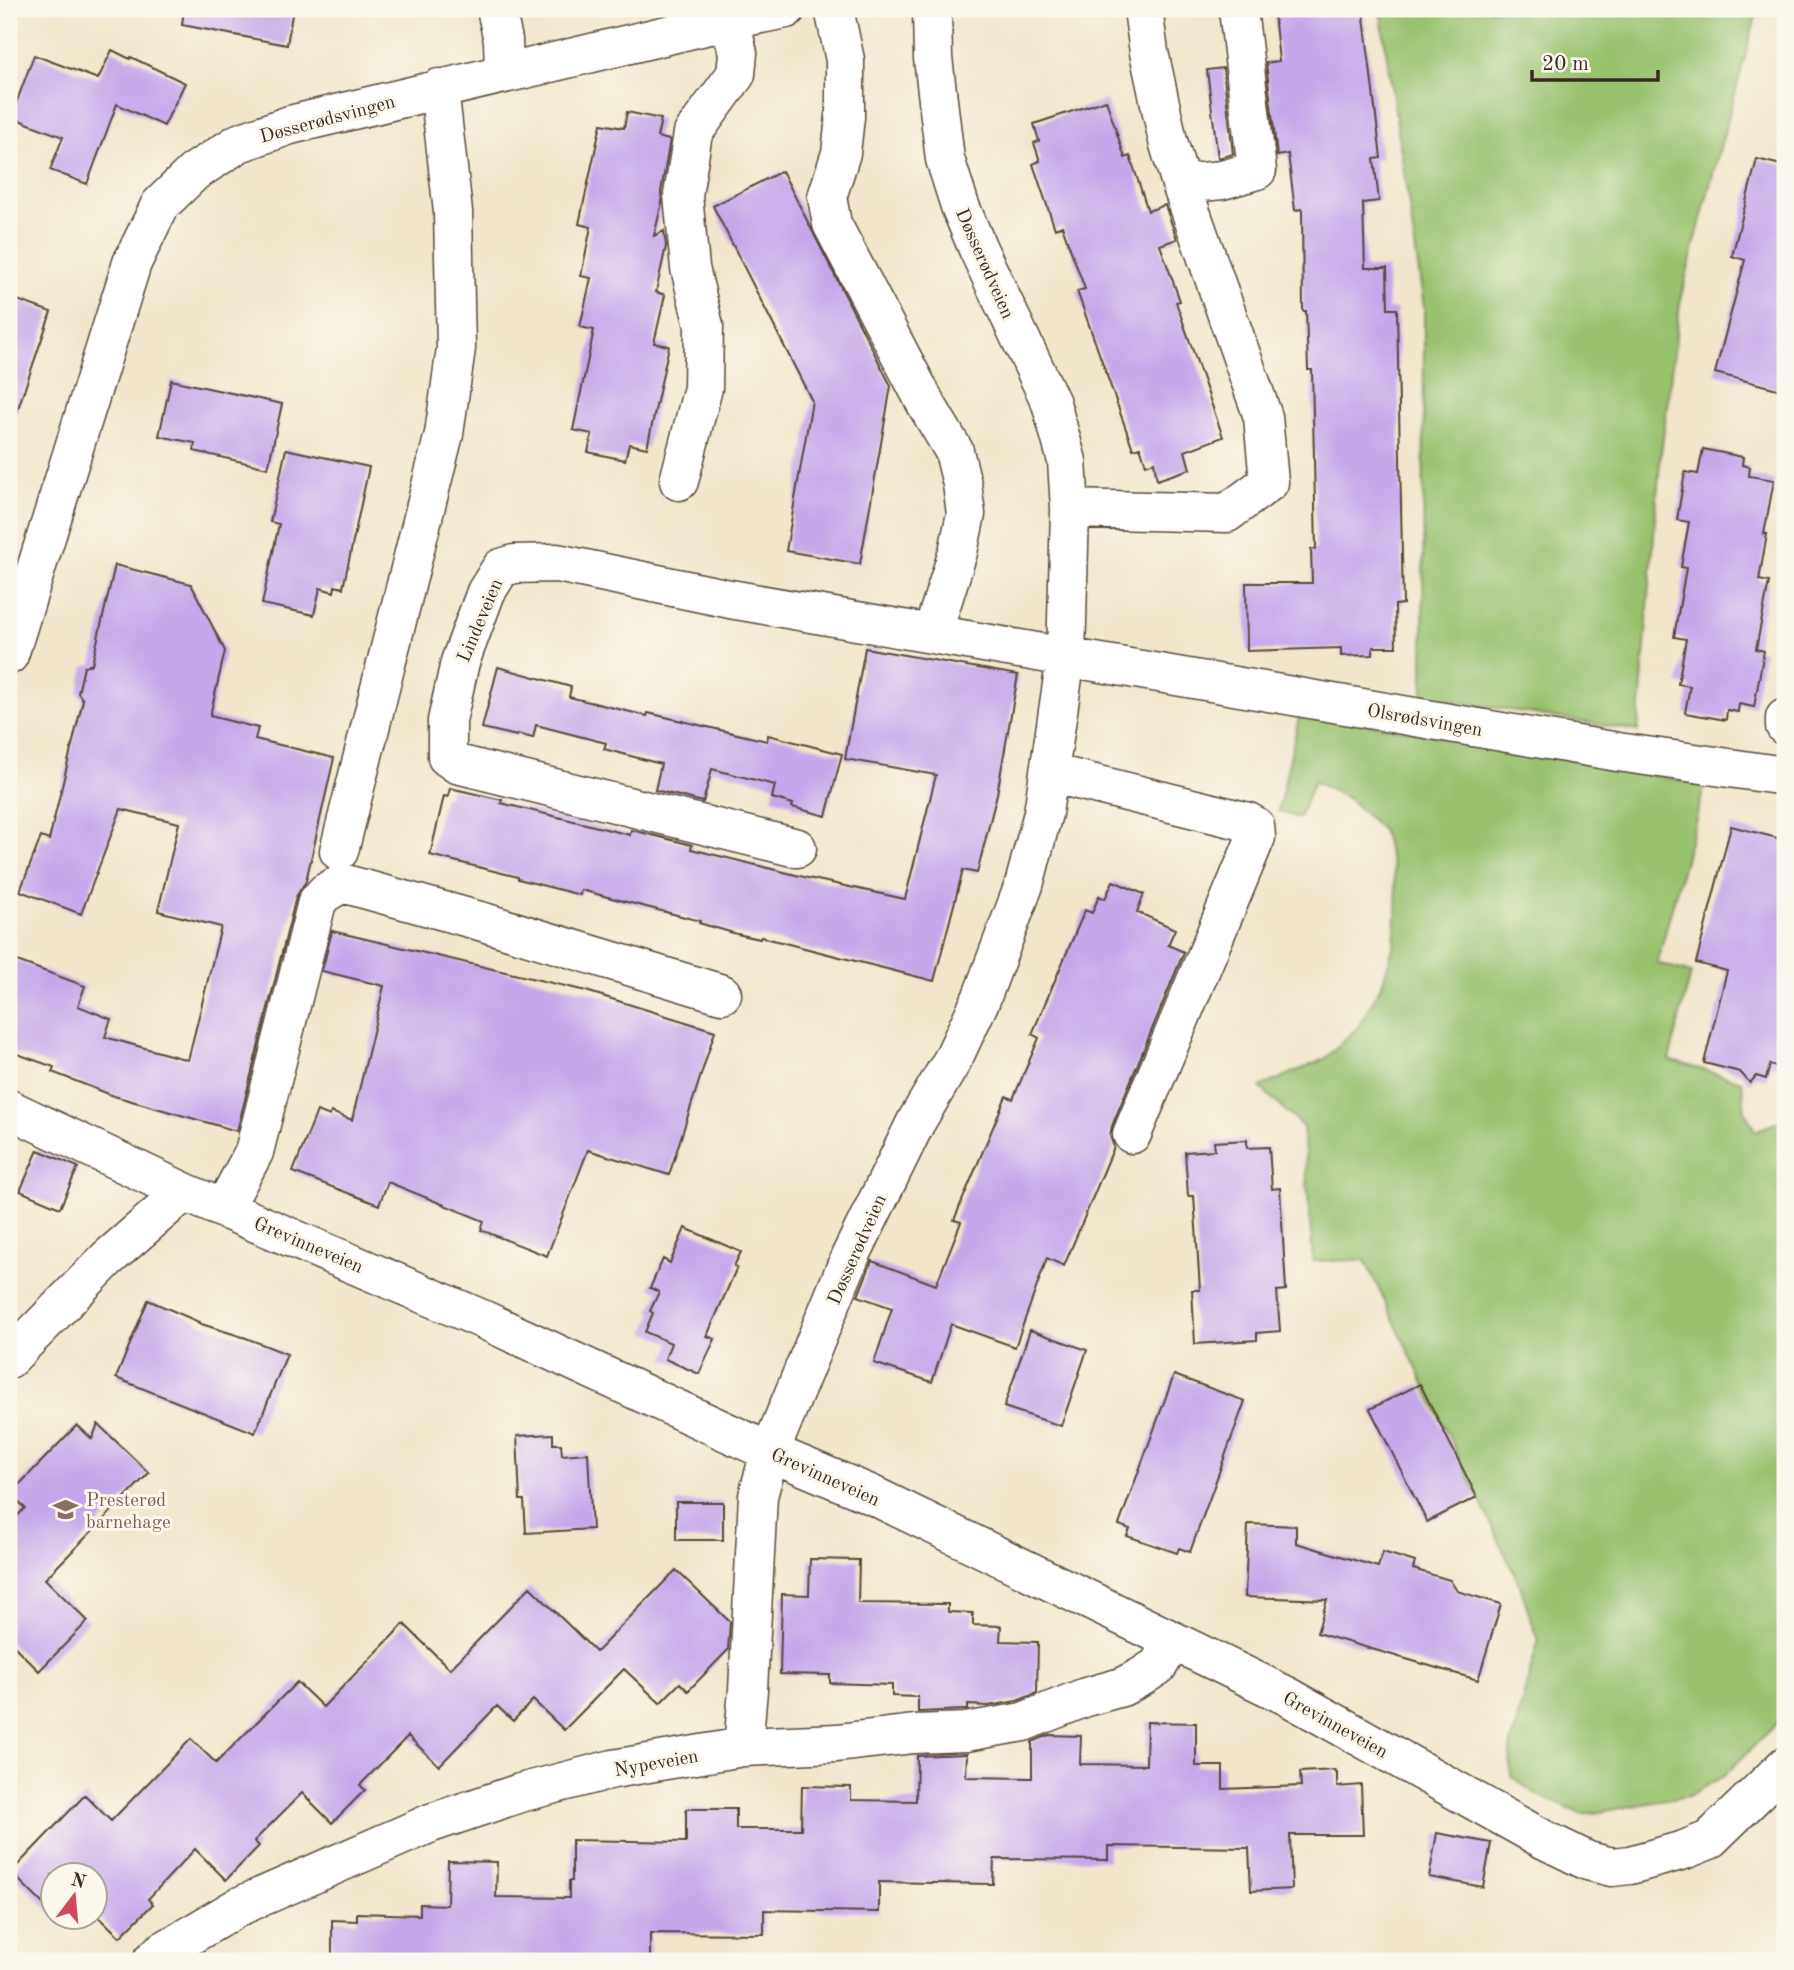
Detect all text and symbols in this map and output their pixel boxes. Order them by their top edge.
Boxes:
scale bar [1532,38,1658,82]
text: 20 m [1542,54,1589,75]
street label: Døsserødsvingen [258,93,398,148]
street label: Døsserødveien [951,206,1017,322]
street label: Lindeveien [455,576,507,666]
street label: Olsrødsvingen [1365,702,1484,741]
street label: Døsserødveien [825,1192,891,1308]
street label: Grevinneveien [251,1215,365,1278]
street label: Grevinneveien [768,1446,882,1511]
place label: Presterød barnehage [86,1492,171,1533]
school or university icon: Presterød barnehage [52,1496,80,1524]
street label: Grevinneveien [1279,1690,1390,1763]
street label: Nypeveien [613,1748,700,1781]
north arrow [38,1862,108,1932]
text: N [68,1871,88,1893]

